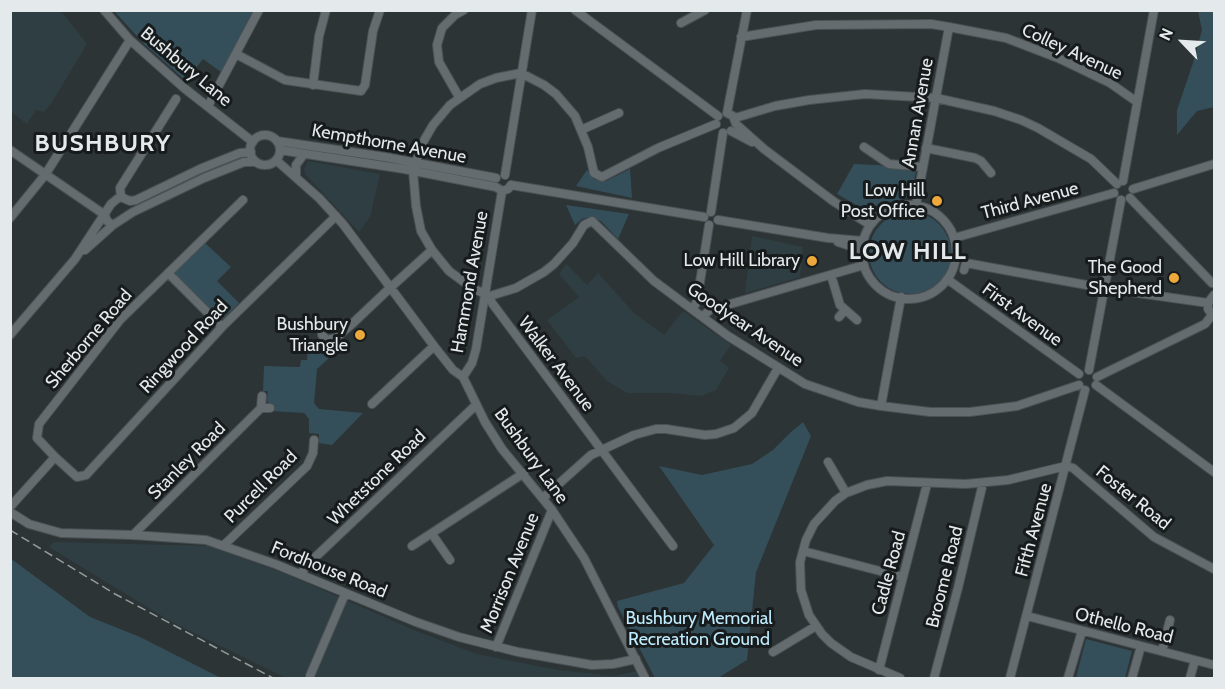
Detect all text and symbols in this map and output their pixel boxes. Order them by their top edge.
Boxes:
north arrow [1153,12,1213,72]
street label: Colley Avenue [1018,19,1126,85]
street label: Bushbury Lane [136,23,236,111]
text: N [1155,25,1177,43]
street label: Annan Avenue [898,56,938,170]
street label: Kempthorne Avenue [310,120,468,168]
district label: BUSHBURY [34,130,172,158]
street label: Third Avenue [979,178,1081,224]
place label: Low Hill Post Office [841,180,925,222]
marker: Low Hill Post Office [930,194,944,208]
street label: Hammond Avenue [447,209,493,355]
district label: LOW HILL [849,238,967,266]
place label: Low Hill Library [684,250,800,272]
marker: Low Hill Library [805,254,819,268]
place label: The Good Shepherd [1088,257,1162,300]
marker: The Good Shepherd [1167,271,1181,285]
street label: Goodyear Avenue [683,278,807,372]
street label: First Avenue [978,279,1066,351]
street label: Sherborne Road [41,285,137,393]
street label: Ringwood Road [135,296,233,398]
street label: Walker Avenue [513,312,599,416]
place label: Bushbury Triangle [277,314,348,356]
marker: Bushbury Triangle [353,328,367,342]
street label: Bushbury Lane [489,404,573,508]
street label: Stanley Road [144,418,230,504]
street label: Whetstone Road [324,426,430,530]
street label: Purcell Road [220,446,302,528]
street label: Foster Road [1091,461,1175,535]
street label: Fifth Avenue [1011,481,1057,579]
street label: Morrison Avenue [476,510,544,636]
street label: Broome Road [922,524,968,630]
street label: Cadle Road [867,529,911,617]
street label: Fordhouse Road [268,537,390,603]
street label: Othello Road [1073,603,1175,649]
park label: Bushbury Memorial Recreation Ground [625,608,773,650]

